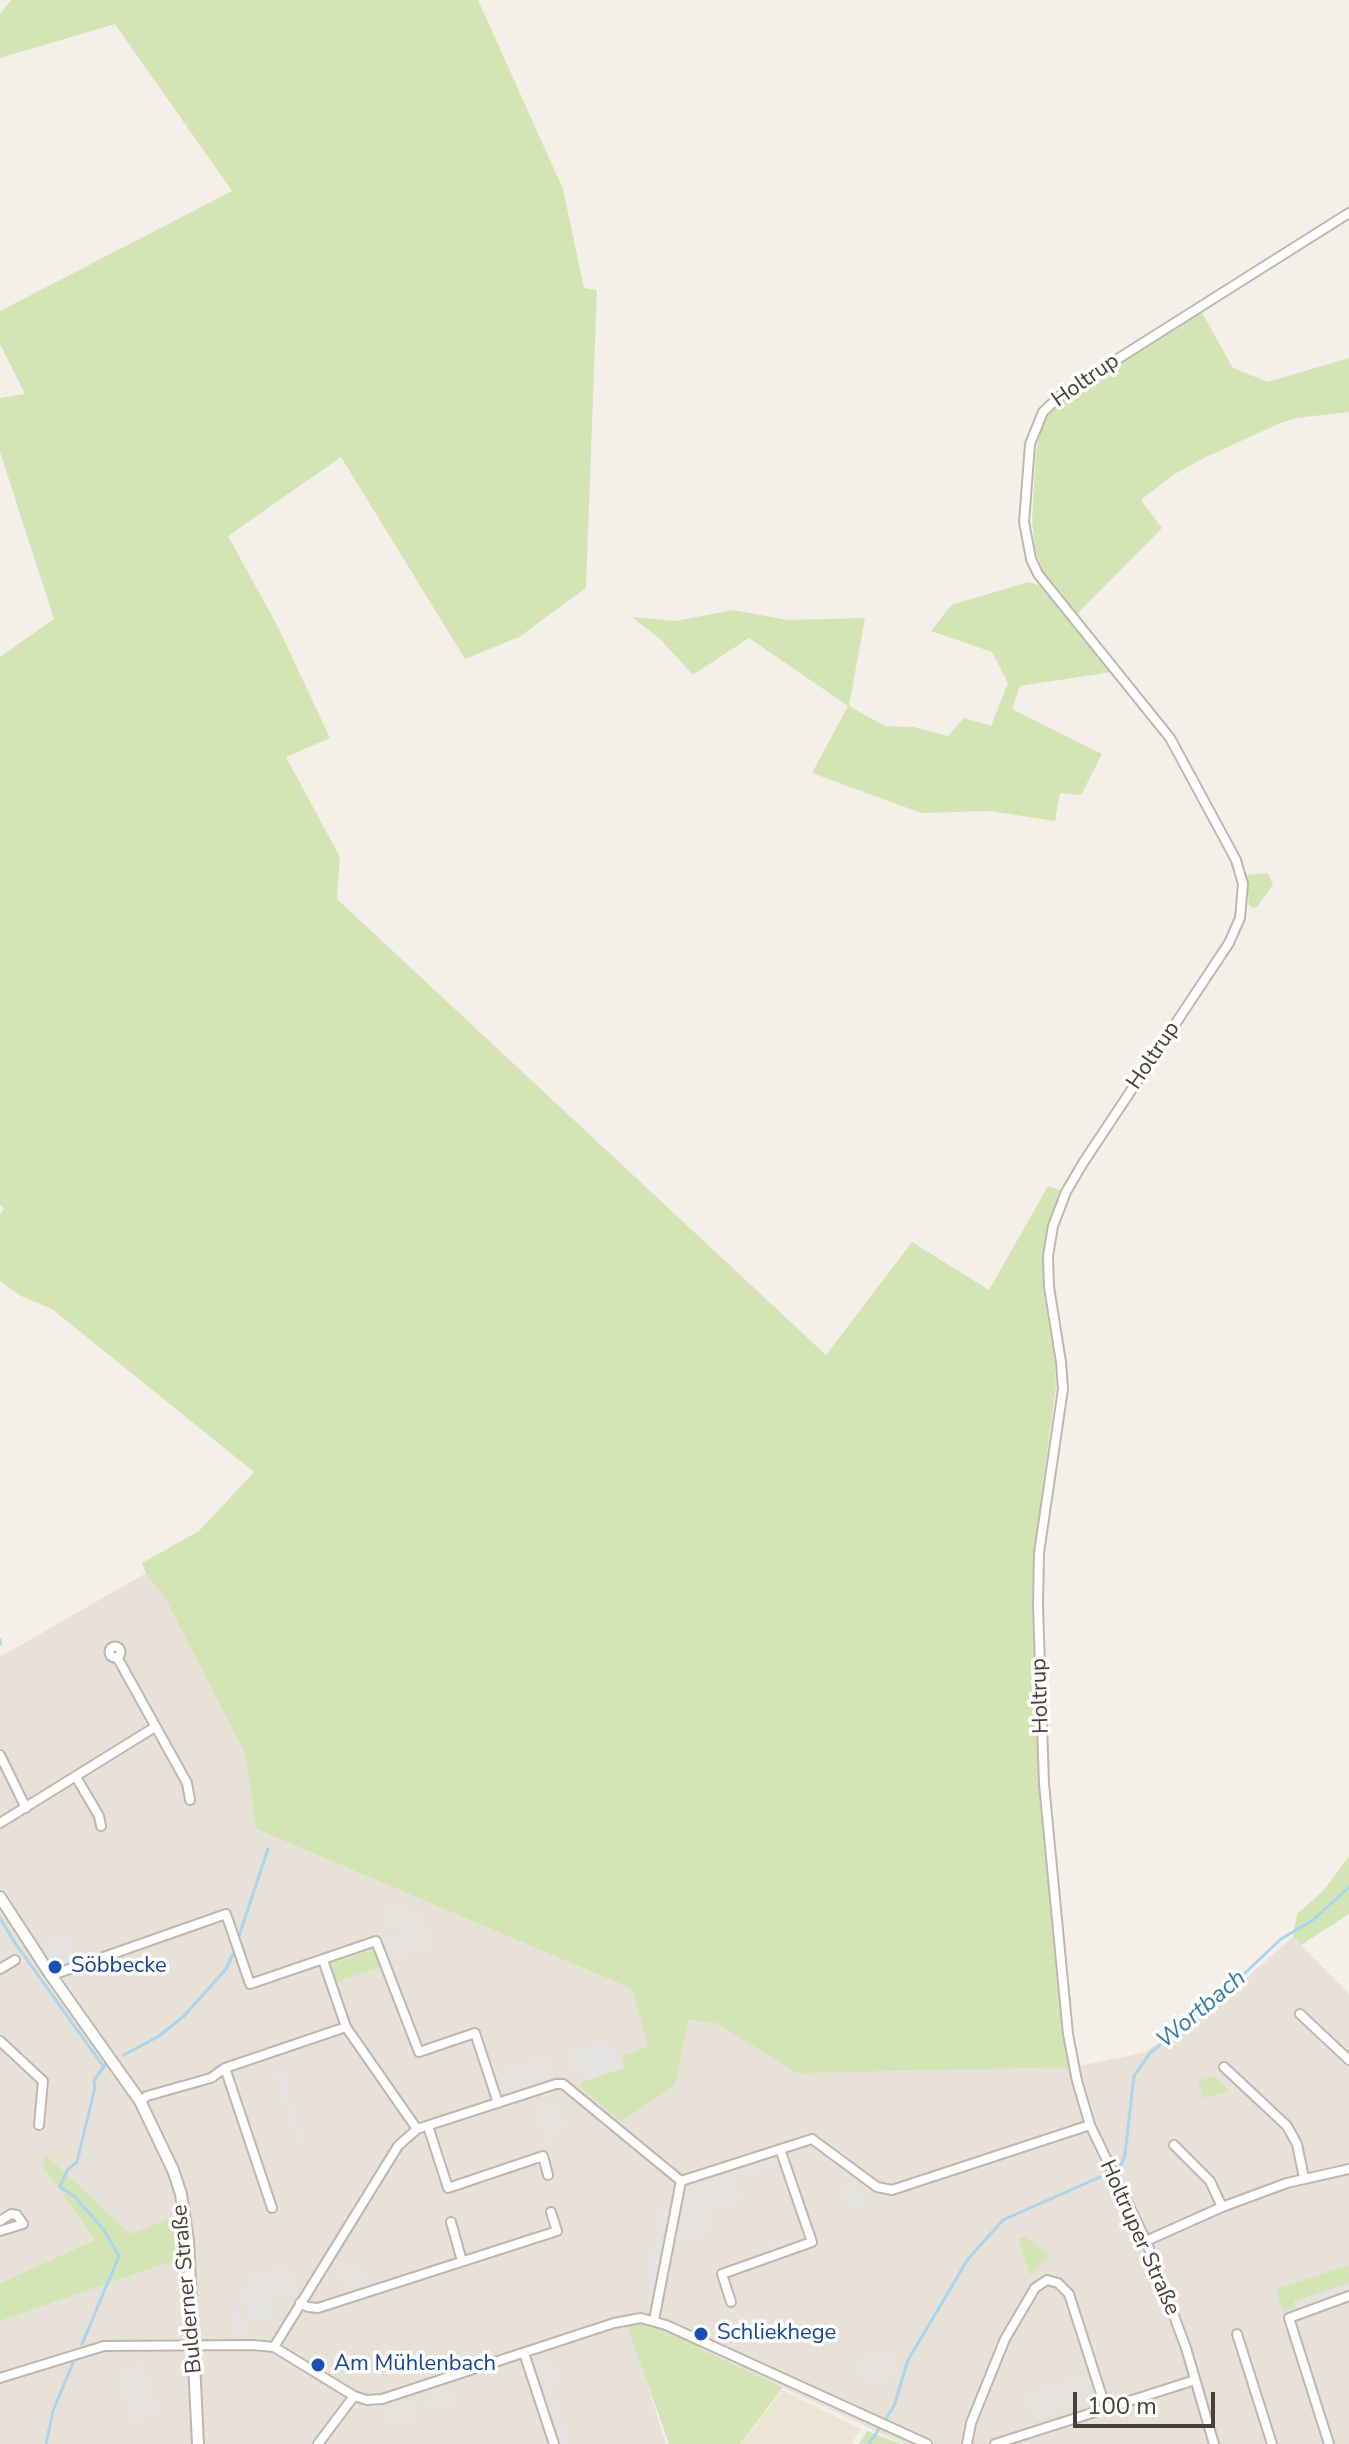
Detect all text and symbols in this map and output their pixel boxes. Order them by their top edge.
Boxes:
street label: Holtrup [1047,348,1125,414]
street label: Holtrup [1122,1017,1186,1095]
street label: Holtrup [1026,1658,1056,1734]
place label: Söbbecke [71,1954,167,1980]
marker: Söbbecke [46,1958,64,1976]
water label: Wortbach [1152,1964,1252,2056]
street label: Holtruper Straße [1093,2156,1185,2320]
street label: Bulderner Straße [167,2203,209,2375]
place label: Schliekhege [717,2321,836,2347]
marker: Schliekhege [692,2325,710,2343]
place label: Am Mühlenbach [334,2352,496,2378]
marker: Am Mühlenbach [309,2356,327,2374]
scale bar [1077,2376,1219,2426]
text: 100 m [1087,2390,1157,2422]

